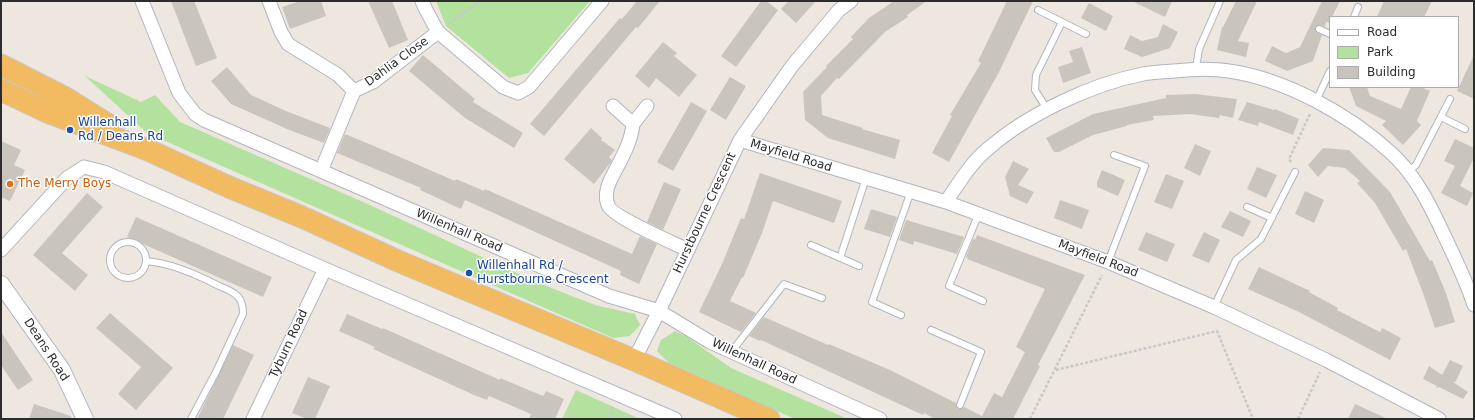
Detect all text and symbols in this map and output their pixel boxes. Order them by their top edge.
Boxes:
legend [1329,16,1459,88]
text: Road [1367,25,1397,39]
street label: Dahlia Close [363,34,431,90]
text: Park [1367,45,1393,59]
text: Building [1367,65,1416,79]
place label: Willenhall Rd / Deans Rd [78,116,163,144]
marker: Willenhall Rd / Deans Rd [65,125,75,135]
street label: Mayfield Road [748,137,834,175]
street label: Hurstbourne Crescent [671,150,739,276]
place label: The Merry Boys [18,177,111,191]
marker: The Merry Boys [5,179,15,189]
street label: Willenhall Road [414,206,504,256]
street label: Mayfield Road [1056,237,1140,281]
place label: Willenhall Rd / Hurstbourne Crescent [477,259,609,287]
marker: Willenhall Rd / Hurstbourne Crescent [464,268,474,278]
street label: Tyburn Road [267,307,311,381]
street label: Deans Road [20,316,72,384]
street label: Willenhall Road [709,336,799,388]

